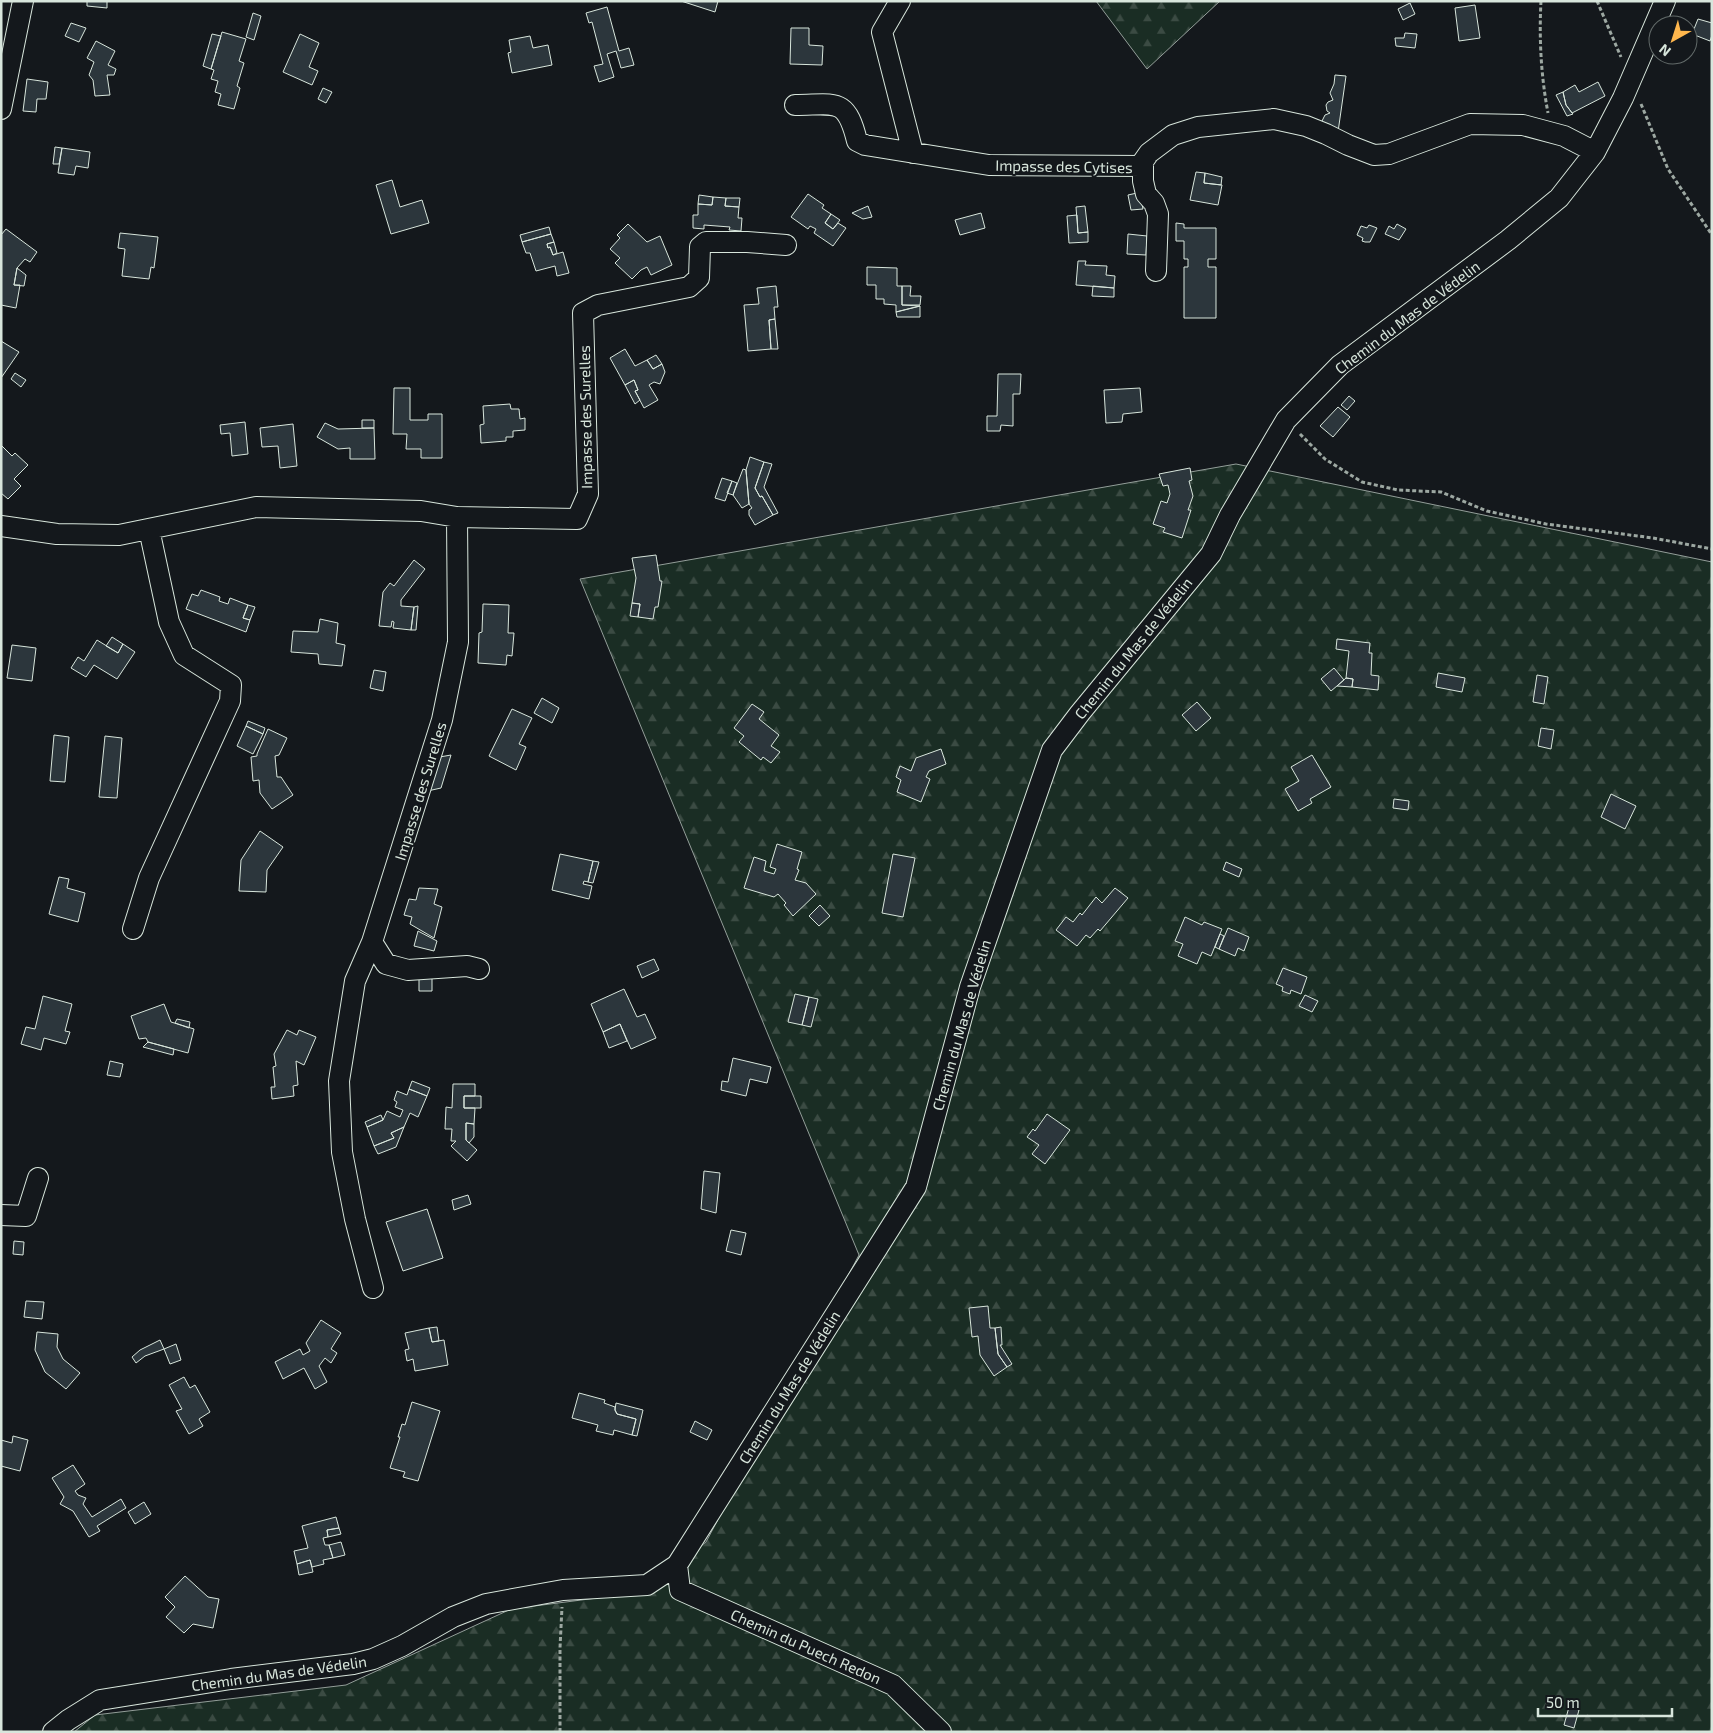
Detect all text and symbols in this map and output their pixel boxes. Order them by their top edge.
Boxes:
north arrow [1648,15,1698,65]
text: N [1655,41,1674,60]
street label: Impasse des Cytises [995,156,1133,176]
street label: Chemin du Mas de Védelin [1331,257,1483,377]
street label: Impasse des Surelles [575,345,595,489]
street label: Chemin du Mas de Védelin [1070,574,1196,722]
street label: Impasse des Surelles [390,720,450,862]
street label: Chemin du Mas de Védelin [928,938,994,1112]
street label: Chemin du Mas de Védelin [734,1307,844,1467]
street label: Chemin du Puech Redon [728,1605,884,1687]
street label: Chemin du Mas de Védelin [190,1652,368,1694]
scale bar [1538,1686,1672,1718]
text: 50 m [1546,1693,1580,1711]

